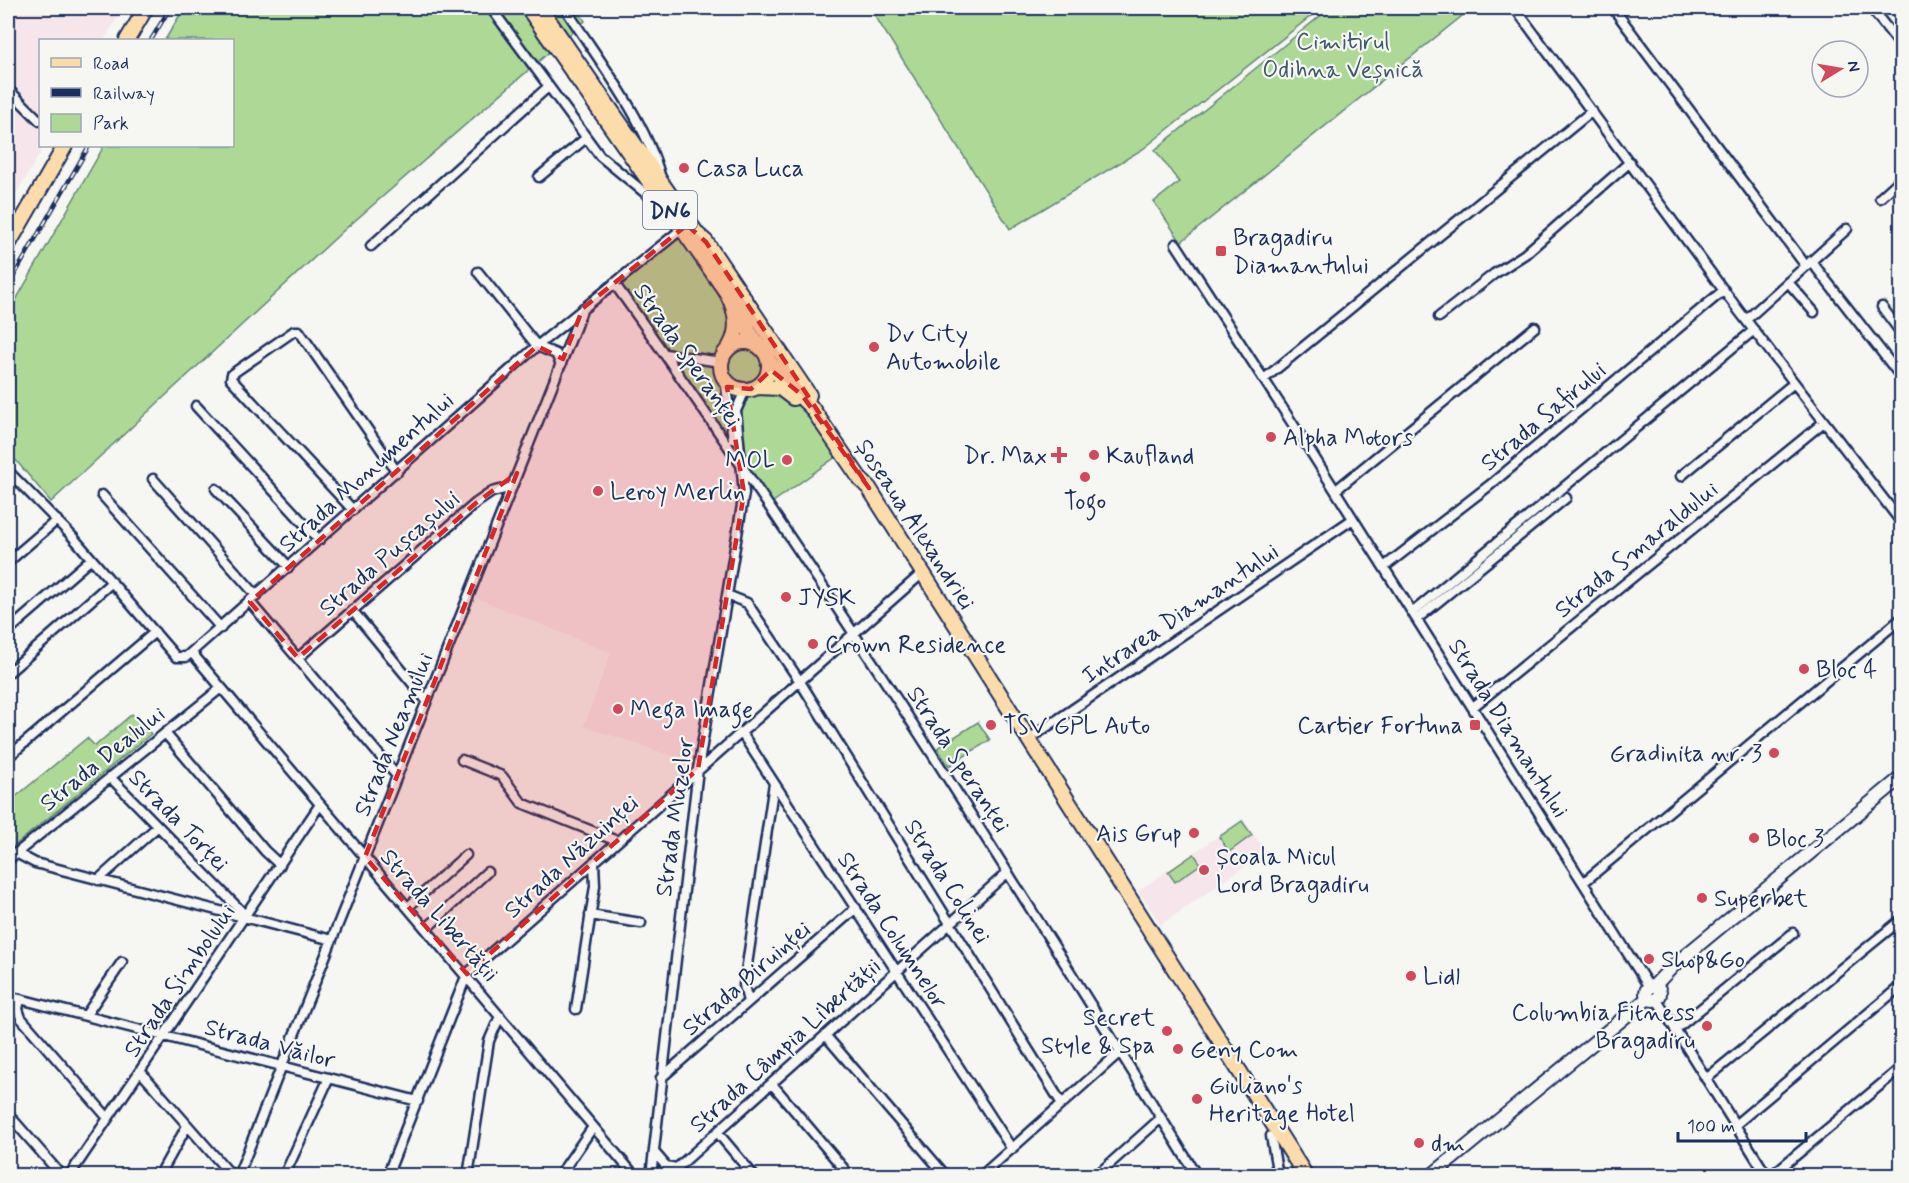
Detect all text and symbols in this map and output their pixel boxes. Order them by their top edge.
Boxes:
park label: Cimitirul Odihna Veșnică [1262,27,1424,86]
legend [39,39,234,147]
north arrow [1810,39,1870,99]
text: Road [93,52,129,76]
text: N [1842,59,1865,74]
text: Railway [93,82,155,106]
text: Park [93,112,129,136]
place label: Casa Luca [696,154,804,185]
marker: Casa Luca [677,161,691,175]
road number: DN6 [643,191,697,229]
place label: Bragadiru Diamantului [1233,223,1369,282]
marker: Bragadiru Diamantului [1214,244,1228,258]
street label: Strada Speranței [626,278,748,434]
place label: Dv City Automobile [886,319,1001,378]
marker: Dv City Automobile [867,340,881,354]
street label: Strada Safirului [1475,355,1613,479]
street label: Strada Monumentului [273,386,461,560]
place label: Alpha Motors [1283,423,1414,454]
marker: Alpha Motors [1264,430,1278,444]
street label: Șoseaua Alexandriei [848,433,982,616]
place label: Dr. Max [963,441,1047,472]
place label: Kaufland [1106,441,1194,472]
place label: MOL [725,446,775,477]
marker: Dr. Max [1052,448,1066,462]
marker: Kaufland [1087,448,1101,462]
marker: MOL [780,453,794,467]
marker: Togo [1078,470,1092,484]
street label: Strada Smaraldului [1549,475,1725,626]
place label: Leroy Merlin [610,477,745,508]
street label: Strada Pușcașului [313,484,467,624]
marker: Leroy Merlin [591,484,605,498]
place label: Togo [1064,487,1106,521]
street label: Intrarea Diamantului [1076,537,1285,692]
place label: JYSK [798,583,856,614]
marker: JYSK [779,590,793,604]
place label: Crown Residence [825,630,1006,661]
street label: Strada Diamantului [1440,633,1575,824]
marker: Crown Residence [806,637,820,651]
street label: Strada Neamului [347,648,441,821]
place label: Bloc 4 [1816,655,1877,686]
marker: Bloc 4 [1797,662,1811,676]
street label: Strada Speranței [899,681,1017,839]
place label: Mega Image [630,695,753,729]
street label: Strada Dealului [34,699,172,819]
marker: Mega Image [611,702,625,716]
place label: TSV GPL Auto [1003,711,1150,742]
place label: Cartier Fortuna [1297,711,1463,742]
marker: TSV GPL Auto [984,718,998,732]
marker: Cartier Fortuna [1468,718,1482,732]
street label: Strada Muzelor [649,736,702,899]
place label: Gradinita nr. 3 [1610,739,1762,770]
marker: Gradinita nr. 3 [1767,746,1781,760]
street label: Strada Torței [121,763,235,879]
street label: Strada Năzuinței [498,788,646,926]
street label: Strada Colinei [896,814,997,950]
place label: Ais Grup [1096,819,1182,850]
place label: Bloc 3 [1766,824,1824,855]
marker: Ais Grup [1187,826,1201,840]
marker: Bloc 3 [1747,831,1761,845]
place label: Școala Micul Lord Bragadiru [1216,842,1369,903]
street label: Strada Libertății [372,843,505,989]
street label: Strada Columnelor [829,846,954,1015]
marker: Școala Micul Lord Bragadiru [1197,863,1211,877]
place label: Superbet [1714,884,1808,915]
marker: Superbet [1695,891,1709,905]
street label: Strada Simbolului [117,898,243,1064]
street label: Strada Biruinței [676,915,818,1044]
place label: Shop&Go [1661,945,1745,976]
street label: Strada Câmpia Libertății [684,952,888,1140]
marker: Shop&Go [1642,952,1656,966]
place label: Lidl [1423,962,1460,993]
marker: Lidl [1404,969,1418,983]
place label: Columbia Fitness Bragadiru [1512,998,1695,1059]
place label: Secret Style & Spa [1041,1003,1155,1062]
street label: Strada Văilor [201,1012,338,1077]
marker: Columbia Fitness Bragadiru [1700,1019,1714,1033]
marker: Secret Style & Spa [1160,1024,1174,1038]
place label: Geny Com [1190,1035,1298,1066]
marker: Geny Com [1171,1042,1185,1056]
place label: Giuliano's Heritage Hotel [1209,1071,1355,1130]
marker: Giuliano's Heritage Hotel [1190,1092,1204,1106]
scale bar [1678,1105,1806,1143]
text: 100 m [1687,1115,1735,1139]
place label: dm [1431,1129,1465,1160]
marker: dm [1412,1136,1426,1150]

